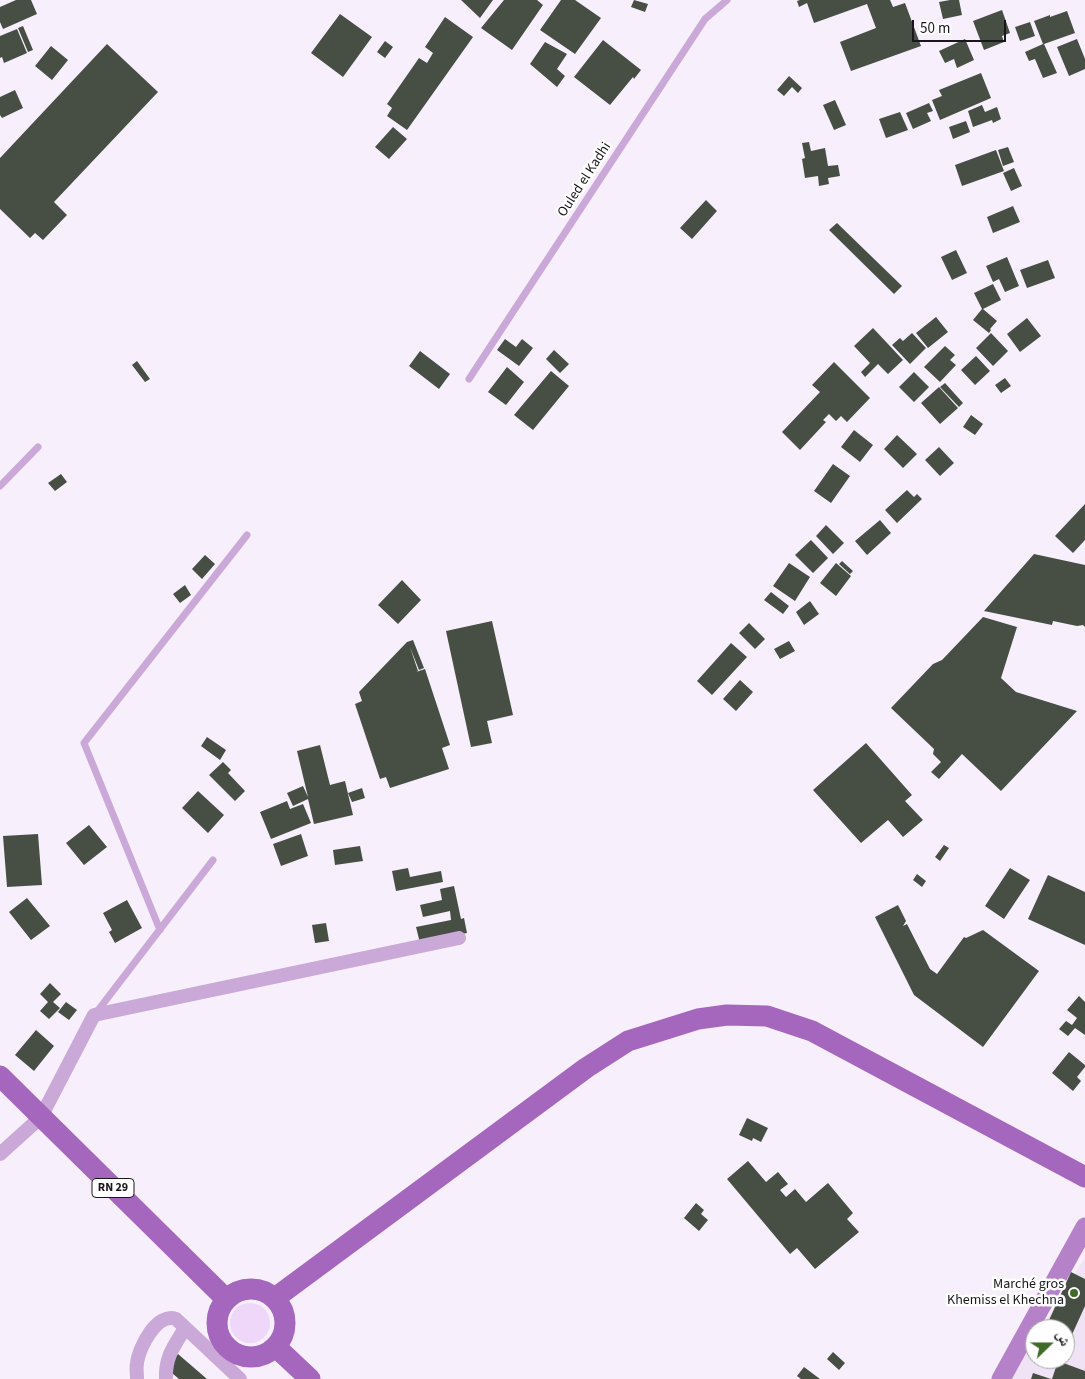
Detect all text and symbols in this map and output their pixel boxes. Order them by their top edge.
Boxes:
scale bar [915,10,1009,42]
text: 50 m [920,18,950,39]
street label: Ouled el Kadhi [555,140,615,220]
road number: RN 29 [92,1178,134,1198]
place label: Marché gros Khemiss el Khechna [947,1277,1064,1310]
marker: Marché gros Khemiss el Khechna [1068,1287,1080,1299]
north arrow [1025,1319,1075,1369]
text: ش [1051,1328,1075,1349]

